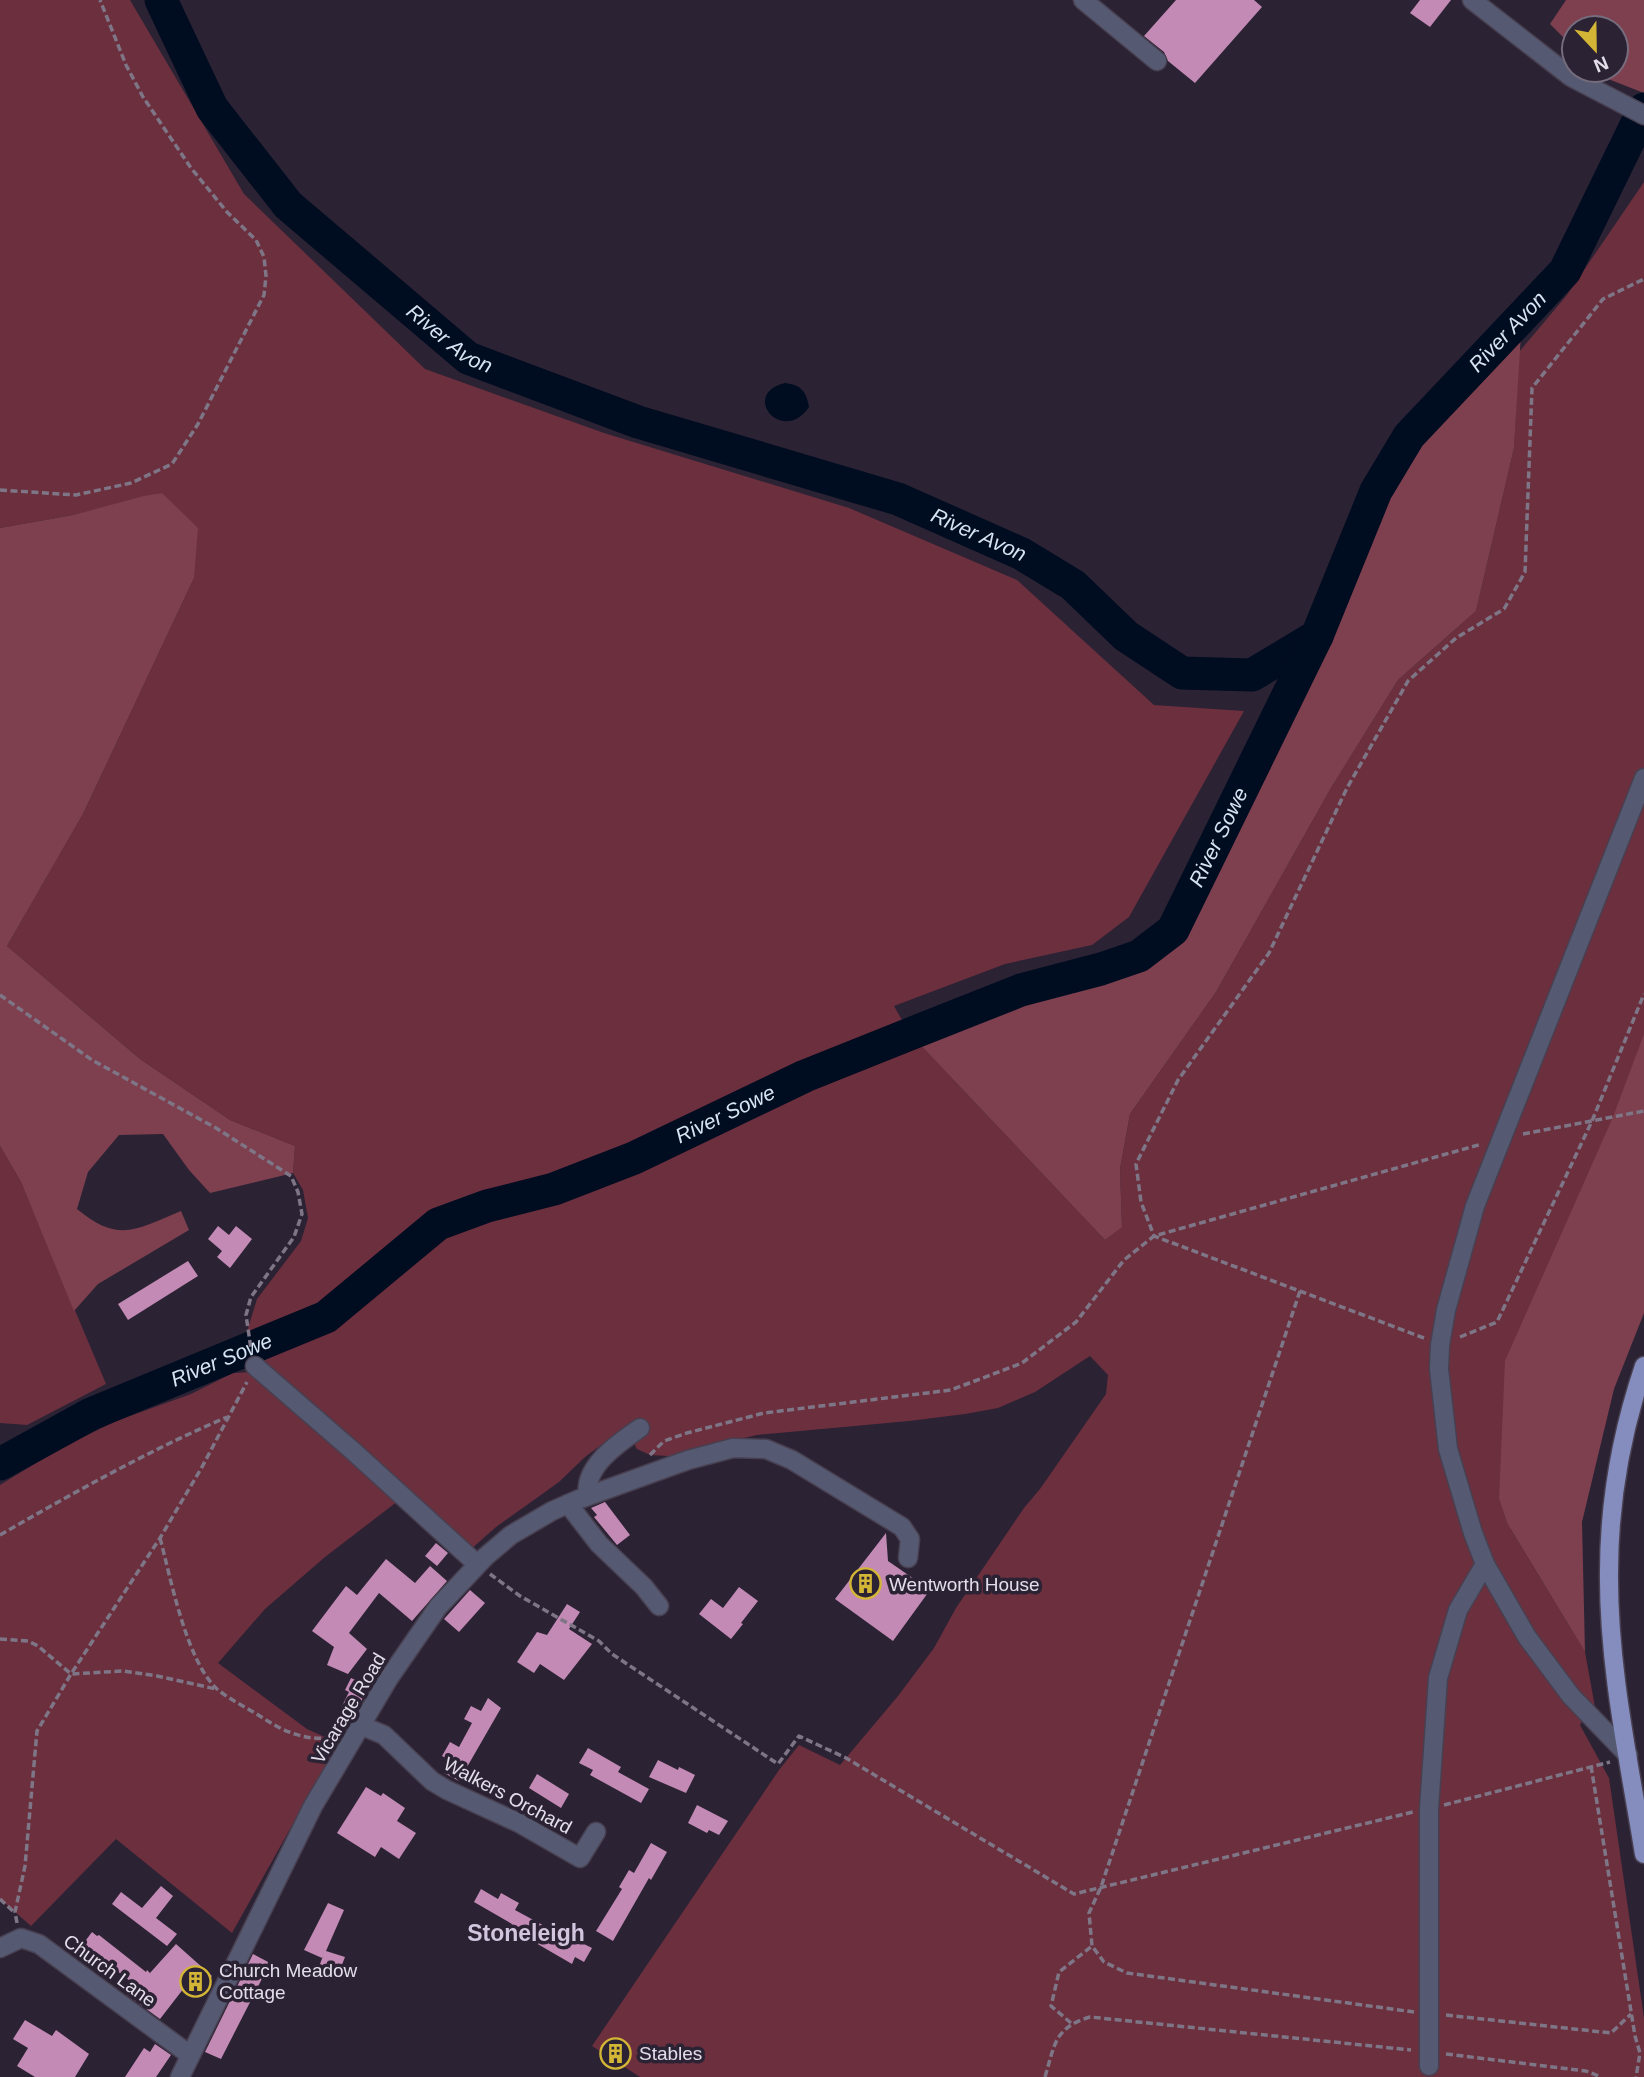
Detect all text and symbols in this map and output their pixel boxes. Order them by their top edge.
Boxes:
north arrow [1560,14,1630,84]
text: N [1591,52,1611,77]
water label: River Avon [1464,287,1550,376]
water label: River Avon [402,299,496,377]
water label: River Avon [928,503,1030,565]
water label: River Sowe [1184,784,1252,890]
water label: River Sowe [672,1080,778,1147]
water label: River Sowe [167,1329,275,1391]
building icon: Wentworth House [849,1567,883,1601]
place label: Wentworth House [889,1574,1040,1595]
street label: Vicarage Road [307,1649,390,1767]
street label: Walkers Orchard [440,1753,575,1838]
district label: Stoneleigh [467,1920,585,1946]
street label: Church Lane [60,1930,160,2011]
place label: Church Meadow Cottage [219,1960,358,2003]
building icon: Church Meadow Cottage [179,1964,213,1998]
building icon: Stables [599,2036,633,2070]
place label: Stables [639,2043,702,2064]

